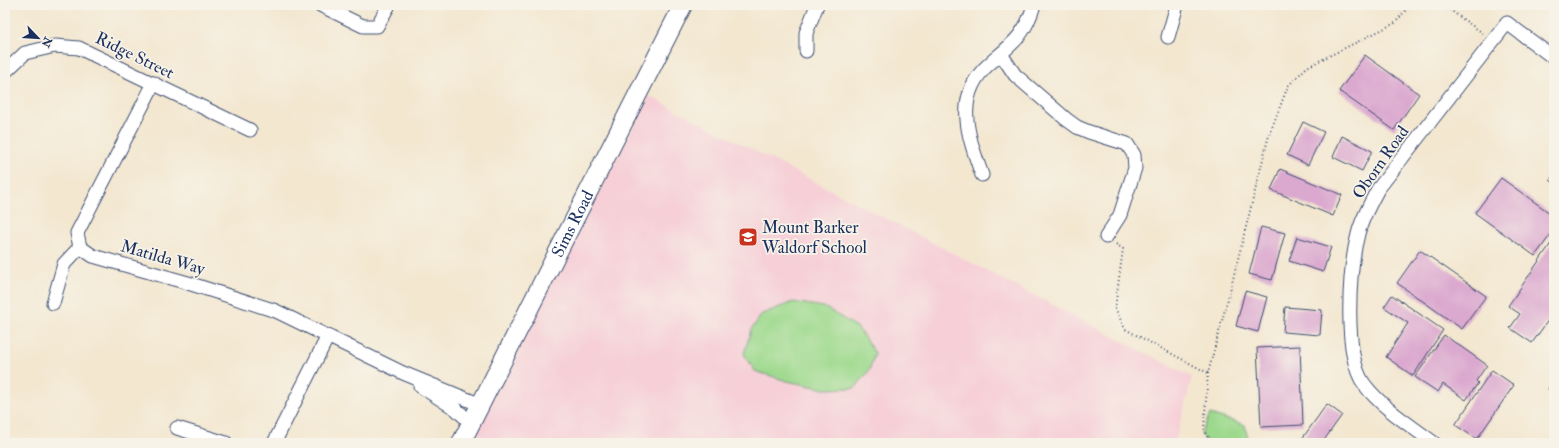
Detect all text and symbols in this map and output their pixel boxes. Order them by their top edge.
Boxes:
north arrow [18,18,58,58]
street label: Ridge Street [92,27,178,84]
text: N [38,34,55,50]
street label: Oborn Road [1348,121,1414,203]
street label: Sims Road [547,186,599,261]
place label: Mount Barker Waldorf School [761,217,868,258]
school or university icon: Mount Barker Waldorf School [737,226,759,248]
street label: Matilda Way [118,235,208,281]

